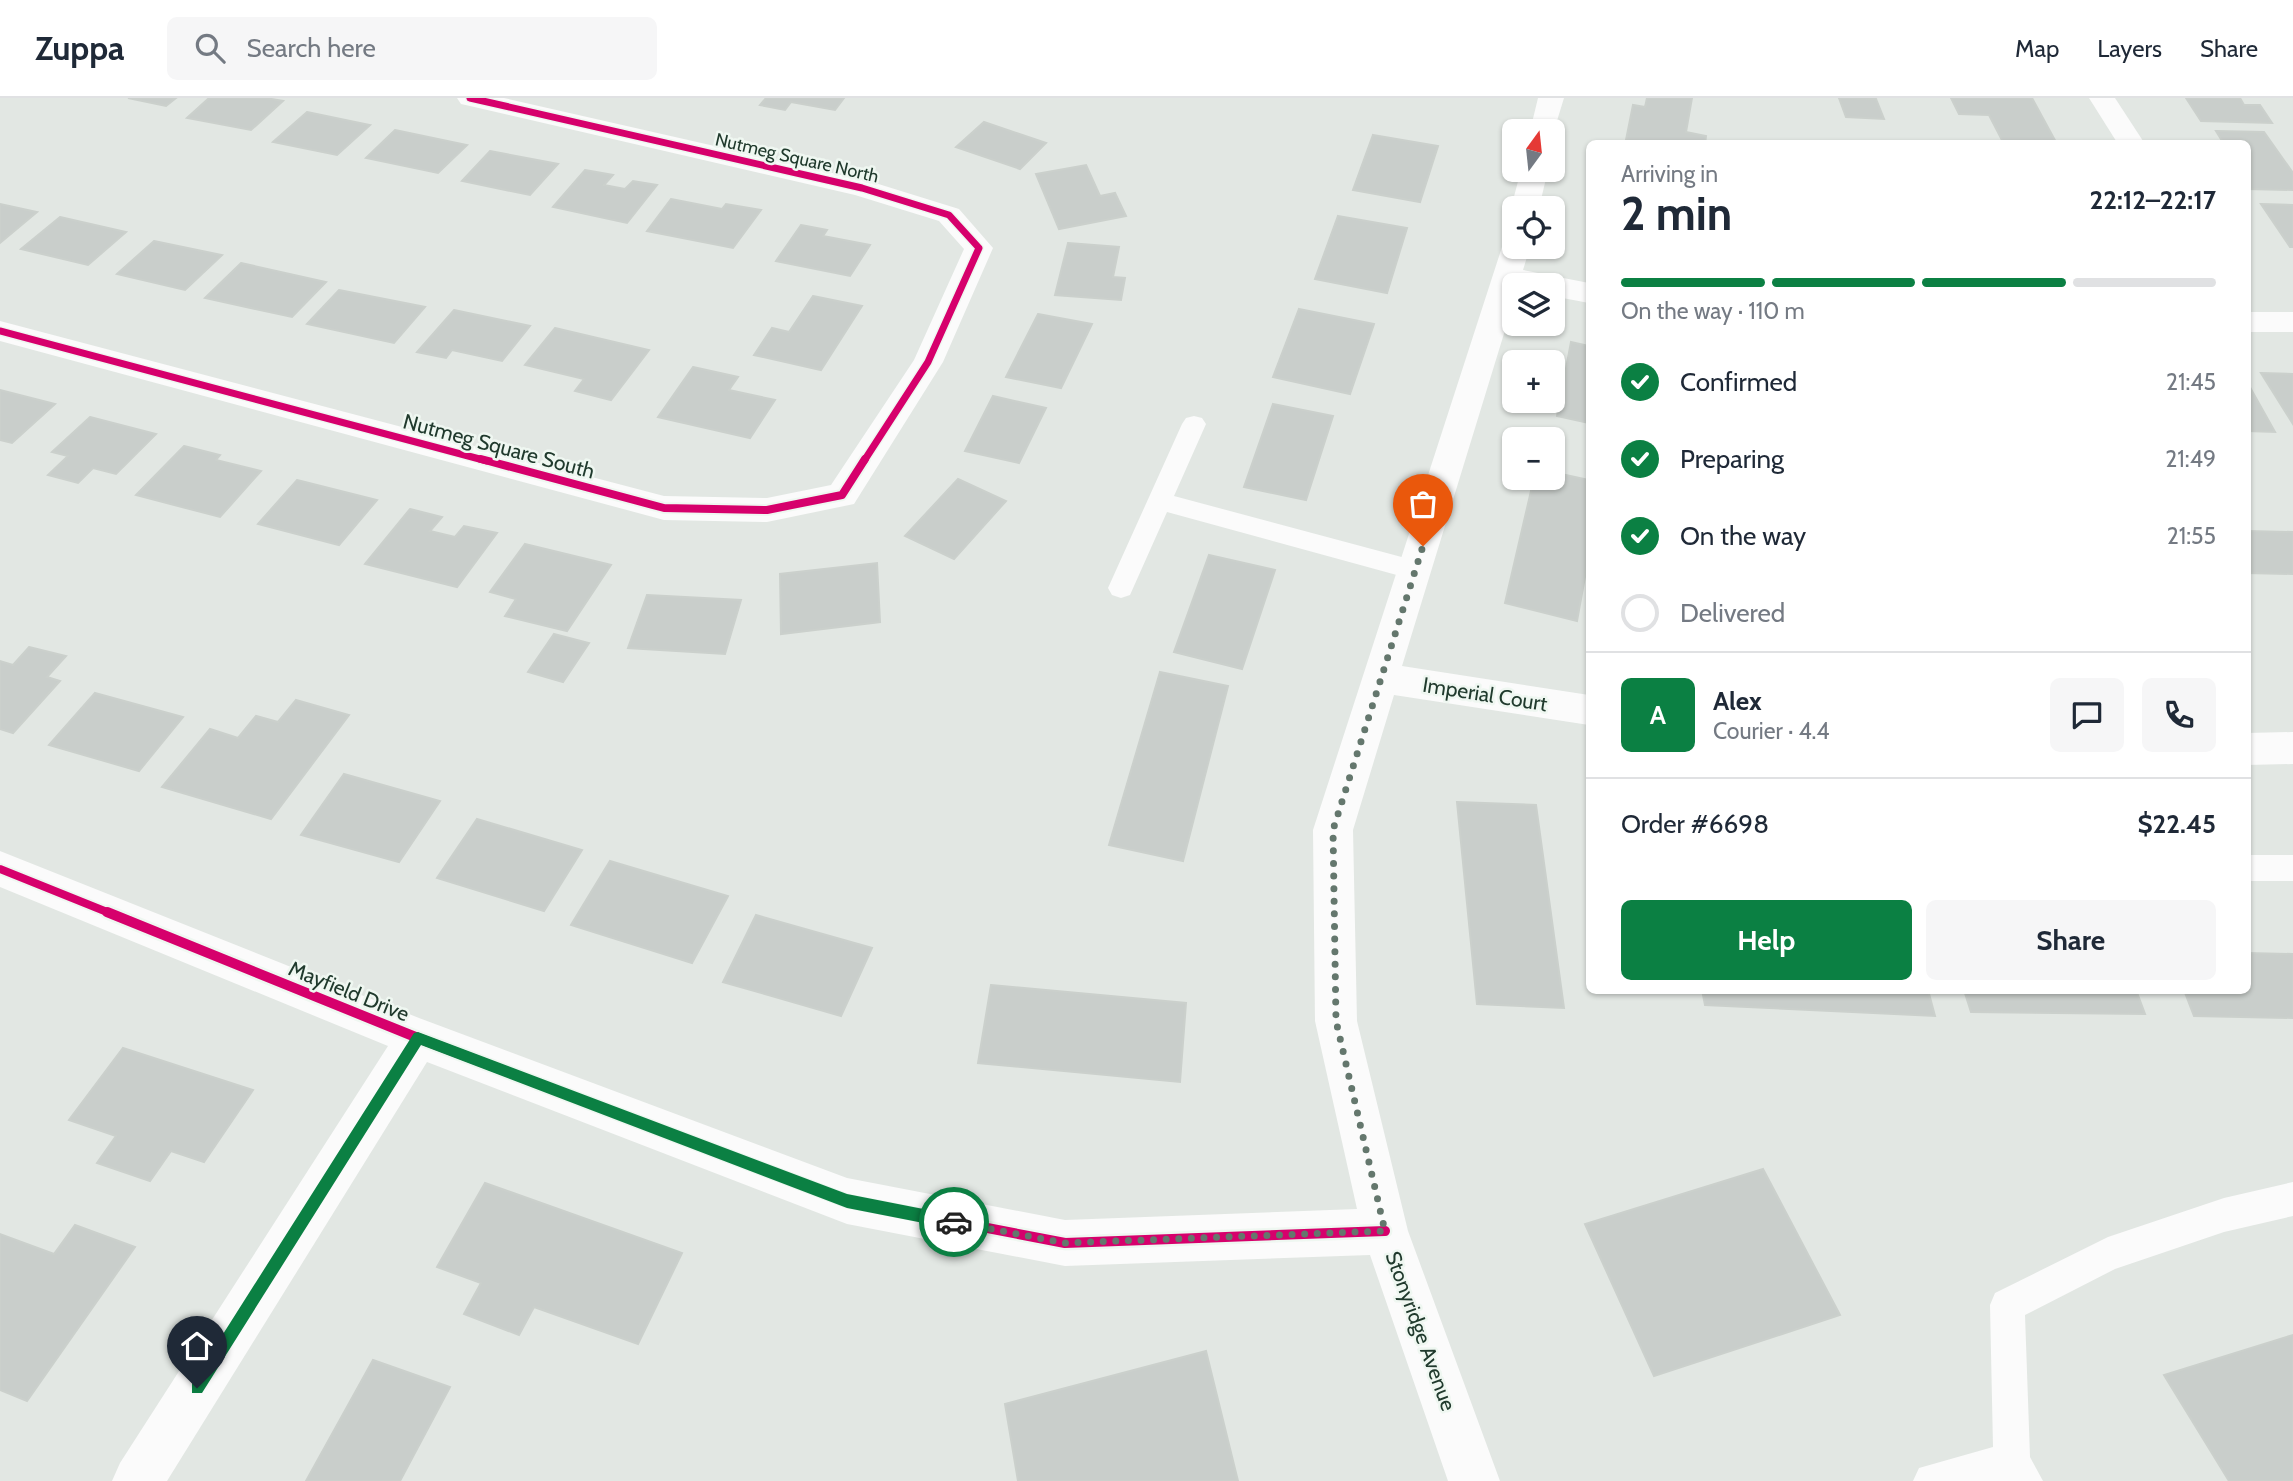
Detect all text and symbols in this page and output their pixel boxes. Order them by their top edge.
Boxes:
search box [167,17,657,80]
text: Zuppa [35,28,125,68]
icon: search [191,29,229,67]
text: Search here [247,32,376,64]
text: Map [2015,34,2059,63]
text: Layers [2097,34,2162,63]
text: Share [2200,34,2258,63]
north arrow [1502,119,1564,182]
map controls [1502,119,1565,490]
street label: Nutmeg Square North [713,128,881,188]
text: Arriving in [1621,160,1718,188]
text: 22:12–22:17 [2089,184,2216,216]
text: 2 min [1621,186,1732,242]
button: locate [1502,196,1565,259]
button: layers [1502,273,1565,336]
text: On the way · 110 m [1621,297,1805,325]
button: + [1502,350,1565,413]
icon: check [1621,363,1659,401]
text: Confirmed [1680,366,1797,398]
text: 21:45 [2166,368,2216,396]
street label: Nutmeg Square South [401,408,597,484]
button: − [1502,427,1565,490]
icon: check [1621,440,1659,478]
text: Preparing [1680,443,1784,475]
text: 21:49 [2165,445,2216,473]
pin [1393,474,1453,546]
icon: bag [1404,485,1442,523]
icon: check [1621,517,1659,555]
text: On the way [1680,520,1806,552]
text: 21:55 [2167,522,2216,550]
text: Delivered [1680,597,1785,629]
street label: Imperial Court [1421,672,1549,716]
button: chat [2050,678,2124,752]
button: phone [2142,678,2216,752]
text: Alex [1713,685,1762,717]
text: A [1650,699,1666,731]
text: Courier · 4.4 [1713,717,1830,745]
text: Order #6698 [1621,808,1769,840]
text: $22.45 [2138,808,2216,840]
button: Help [1621,900,1912,980]
button: Share [1926,900,2216,980]
street label: Mayfield Drive [285,955,413,1027]
courier [919,1187,989,1257]
icon: car [935,1203,973,1241]
street label: Stonyridge Avenue [1381,1248,1462,1414]
pin [167,1316,227,1388]
icon: home [178,1327,216,1365]

